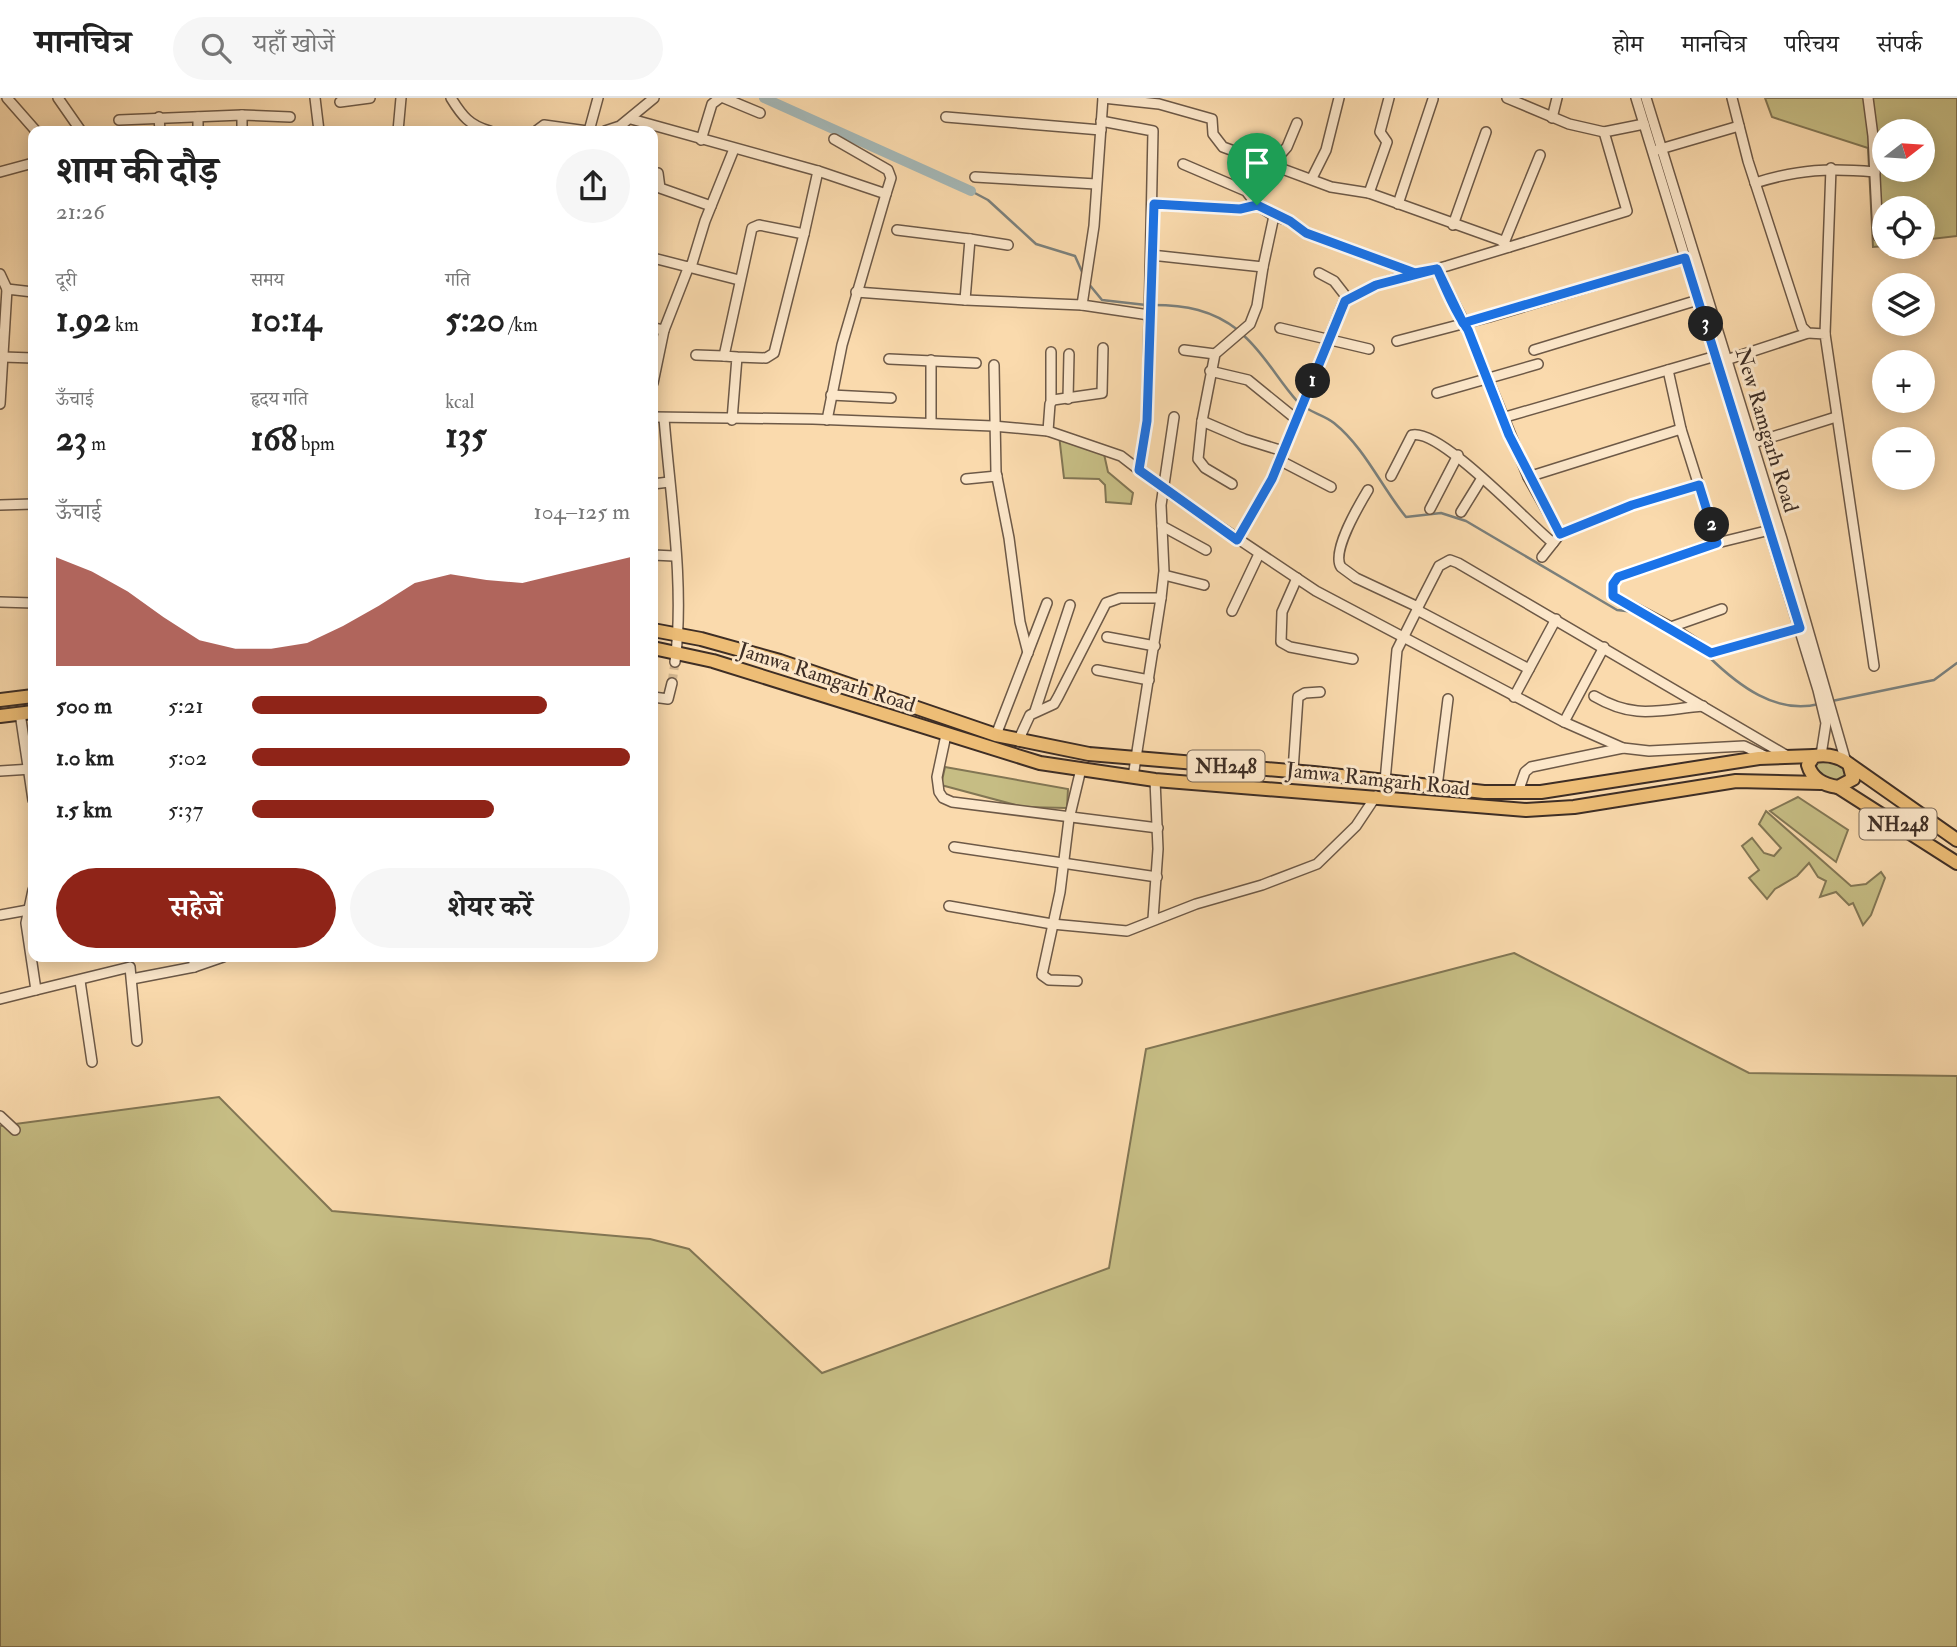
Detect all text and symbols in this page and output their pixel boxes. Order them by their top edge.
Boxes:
search box [173,17,663,80]
text: मानचित्र [35,22,131,63]
text: यहाँ खोजें [253,28,335,60]
icon: search [197,29,235,67]
text: होम [1613,29,1643,60]
text: मानचित्र [1681,29,1747,60]
text: परिचय [1785,29,1839,60]
text: संपर्क [1877,29,1922,60]
north arrow [1872,119,1936,182]
map controls [1872,119,1935,490]
pin [1227,133,1287,205]
icon: arrive [1238,144,1276,182]
text: शाम की दौड़ [56,147,218,195]
button: share [556,149,630,223]
button: locate [1872,196,1935,259]
text: 21:26 [56,197,105,226]
text: दूरी [56,268,77,292]
text: समय [251,268,284,292]
text: गति [445,268,470,292]
button: layers [1872,273,1935,336]
text: 1.92 [56,298,111,342]
text: 10:14 [251,298,321,342]
text: 5:20 [445,298,505,342]
pin: 3 [1688,306,1724,342]
text: 3 [1702,311,1709,335]
text: km [111,313,139,337]
text: /km [505,313,538,337]
street label: New Ramgarh Road [1729,345,1805,516]
button: + [1872,350,1935,413]
pin: 1 [1296,364,1330,398]
text: 1 [1309,368,1316,392]
text: ऊँचाई [56,387,93,411]
text: हृदय गति [251,387,308,411]
text: kcal [445,390,474,414]
text: 135 [445,414,487,458]
text: 23 [56,417,87,461]
text: 168 [251,417,297,461]
button: − [1872,427,1935,490]
text: m [87,432,106,456]
text: bpm [297,432,335,456]
text: ऊँचाई [56,497,101,526]
text: 104–125 m [534,497,630,526]
pin: 2 [1694,508,1730,542]
text: 2 [1707,512,1716,536]
street label: Jamwa Ramgarh Road [734,636,919,719]
text: 500 m [56,691,112,720]
text: 5:21 [168,691,204,720]
text: 1.0 km [56,743,114,772]
text: 5:02 [168,743,207,772]
road number: NH248 [1188,750,1264,782]
street label: Jamwa Ramgarh Road [1284,756,1472,803]
text: 1.5 km [56,795,112,824]
text: 5:37 [168,795,203,824]
road number: NH248 [1860,808,1937,839]
button: सहेजें [56,868,336,948]
button: शेयर करें [350,868,630,948]

